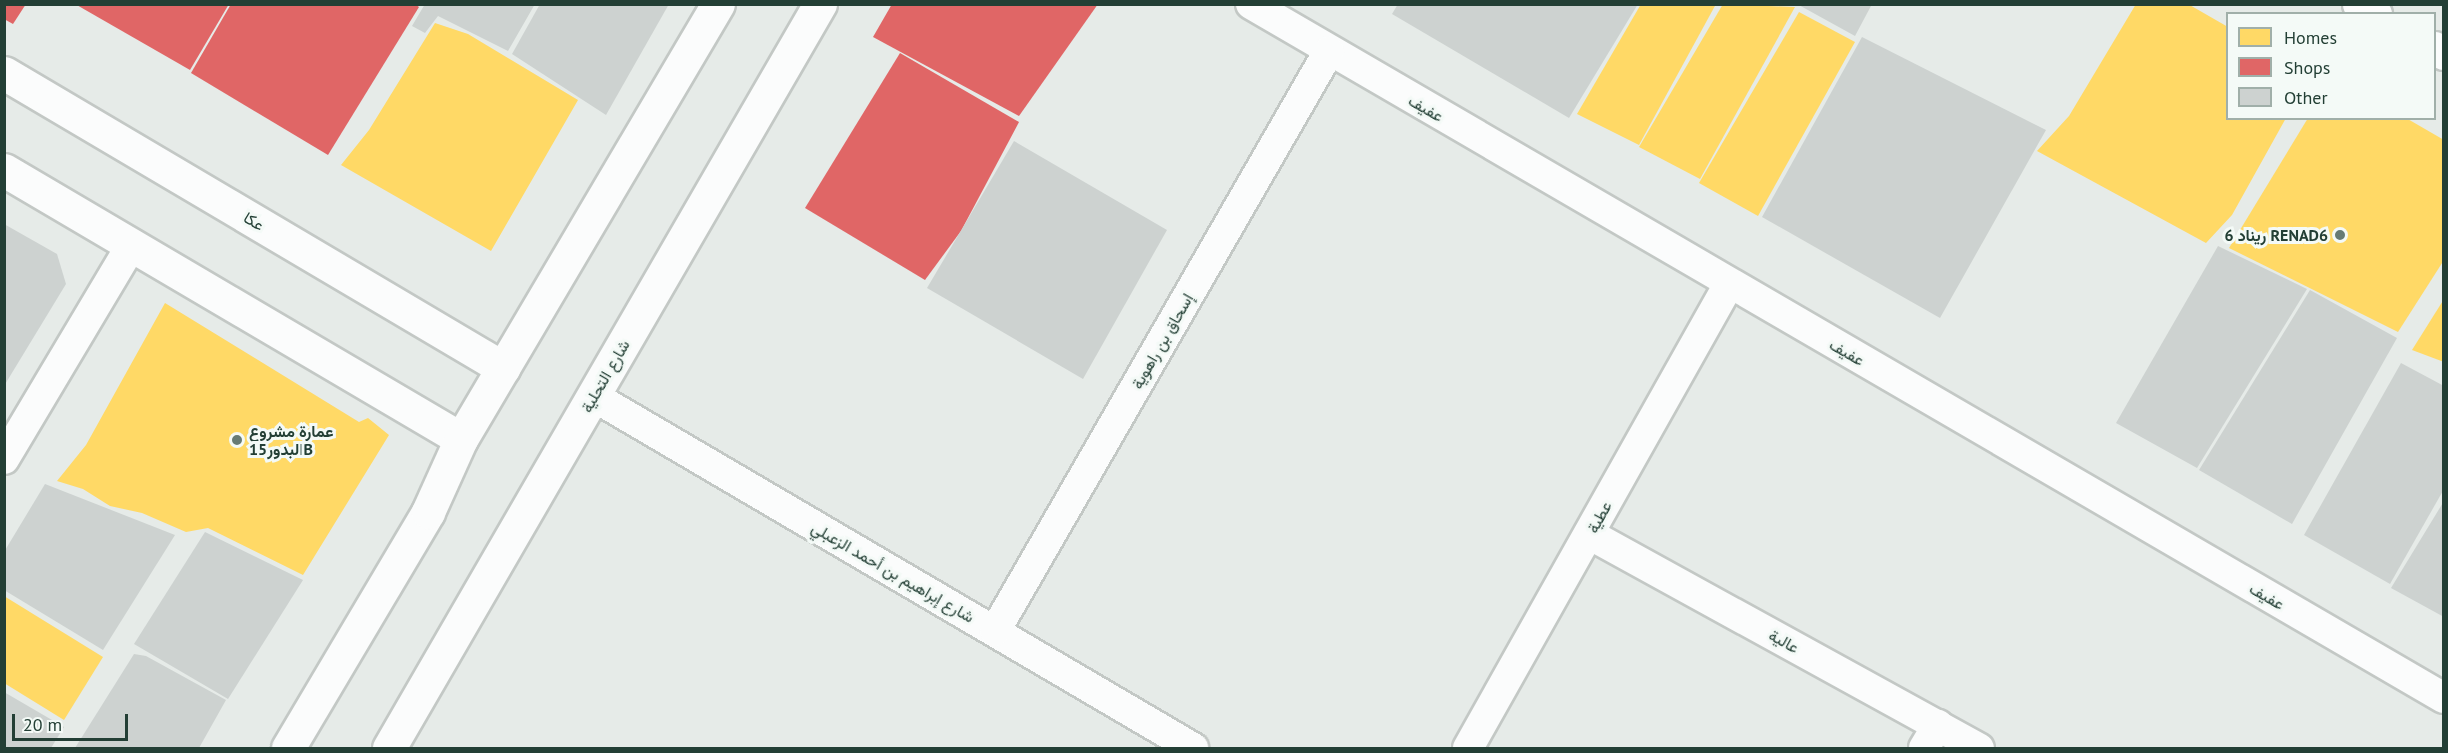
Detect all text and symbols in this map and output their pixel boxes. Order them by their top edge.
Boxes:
legend [2226,12,2436,120]
text: Homes [2284,26,2337,49]
text: Shops [2284,56,2330,79]
text: Other [2284,86,2328,109]
street label: عفيف [1405,90,1447,126]
street label: عكا [240,207,268,235]
place label: ريناد 6 RENAD6 [2225,225,2328,245]
marker: ريناد 6 RENAD6 [2333,228,2347,242]
street label: إسحاق بن راهوية [1127,290,1197,392]
street label: عفيف [1826,334,1868,370]
street label: شارع التحلية [577,336,633,416]
place label: عمارة مشروع البدور15B [249,421,333,459]
marker: عمارة مشروع البدور15B [230,433,244,447]
street label: عطية [1583,498,1615,536]
street label: شارع إبراهيم بن أحمد الزعبلي [808,518,978,626]
street label: عفيف [2246,578,2288,614]
street label: عالية [1766,625,1802,657]
scale bar [15,702,130,740]
text: 20 m [23,713,62,736]

